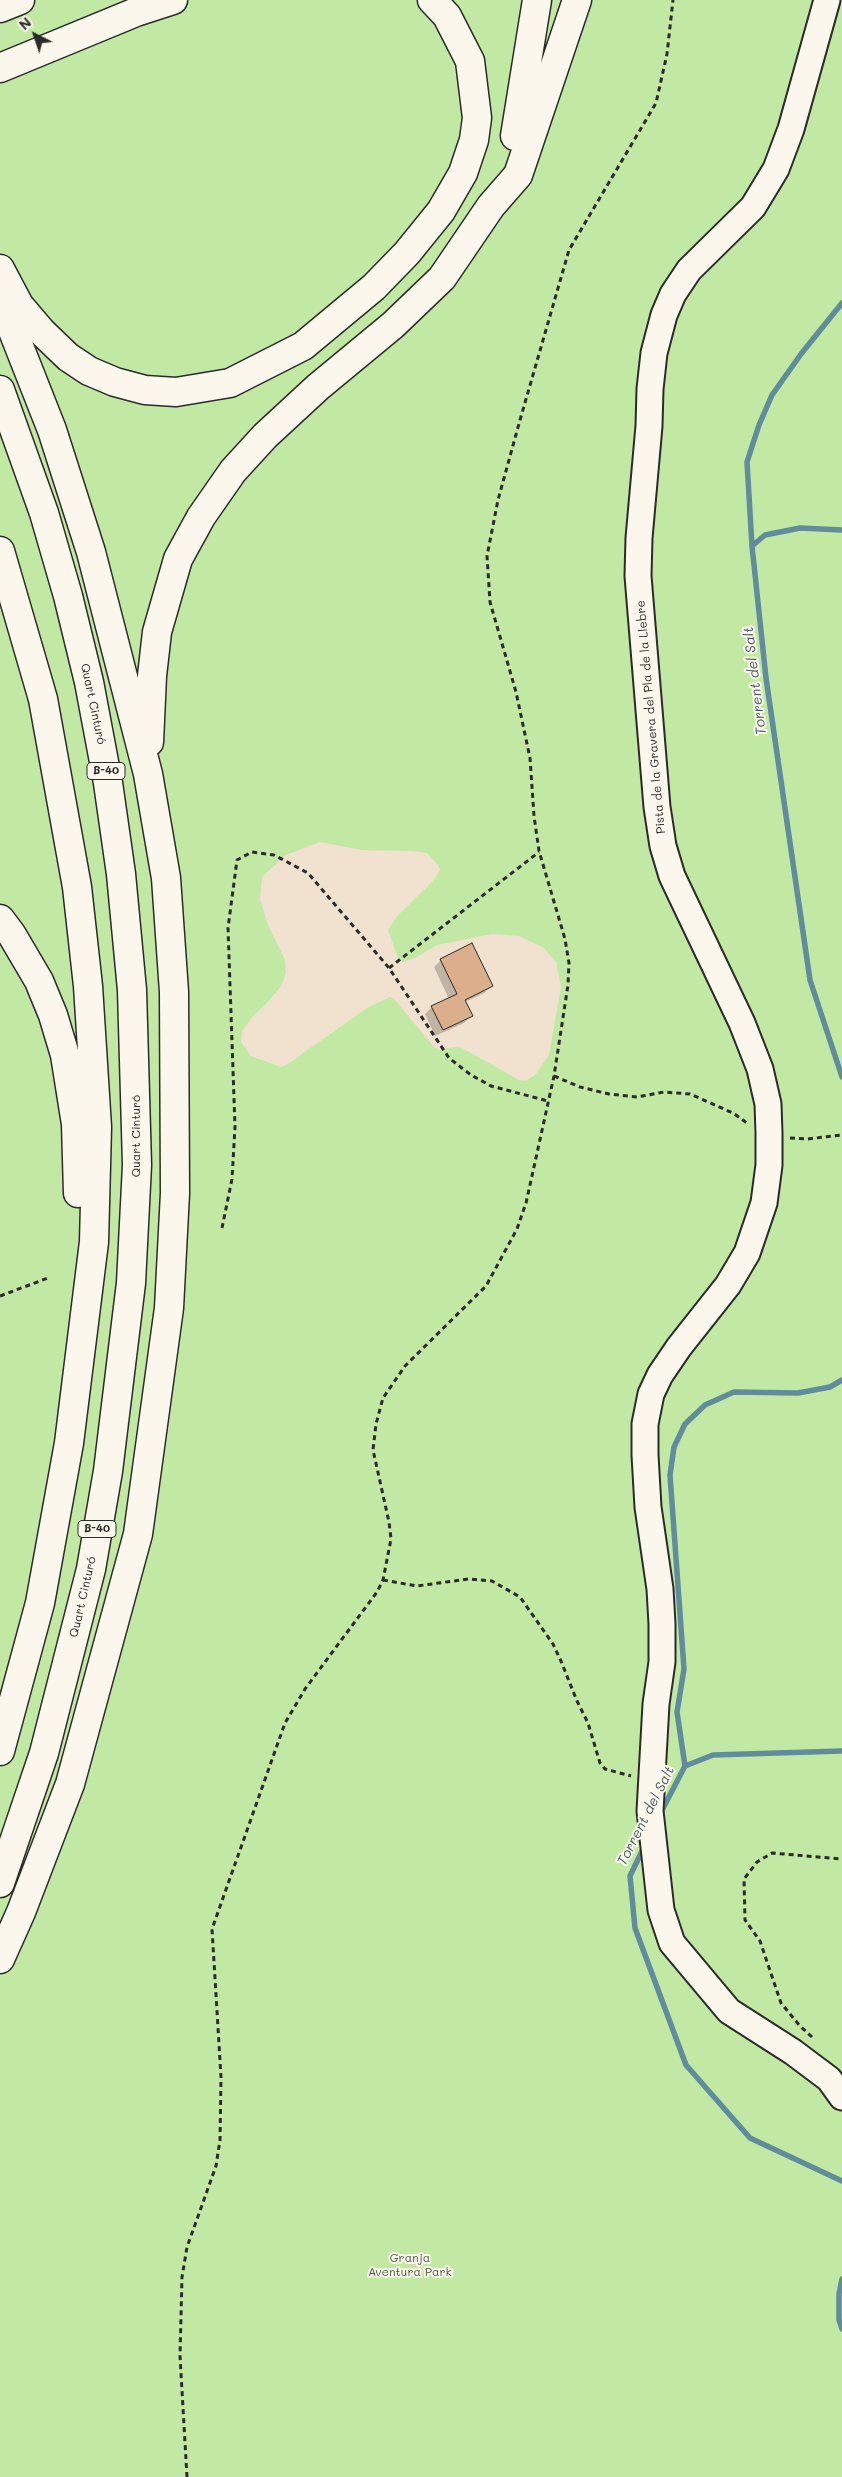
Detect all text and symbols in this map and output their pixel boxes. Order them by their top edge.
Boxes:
north arrow [10,10,60,60]
text: N [15,13,35,34]
street label: Pista de la Gravera del Pla de la Llebre [634,599,668,835]
water label: Torrent del Salt [740,626,770,736]
street label: Quart Cinturó [77,662,109,746]
road number: B-40 [87,762,125,779]
street label: Quart Cinturó [129,1095,143,1177]
road number: B-40 [78,1520,116,1538]
street label: Quart Cinturó [67,1555,99,1639]
water label: Torrent del Salt [614,1764,678,1868]
park label: Granja Aventura Park [368,2251,452,2279]

